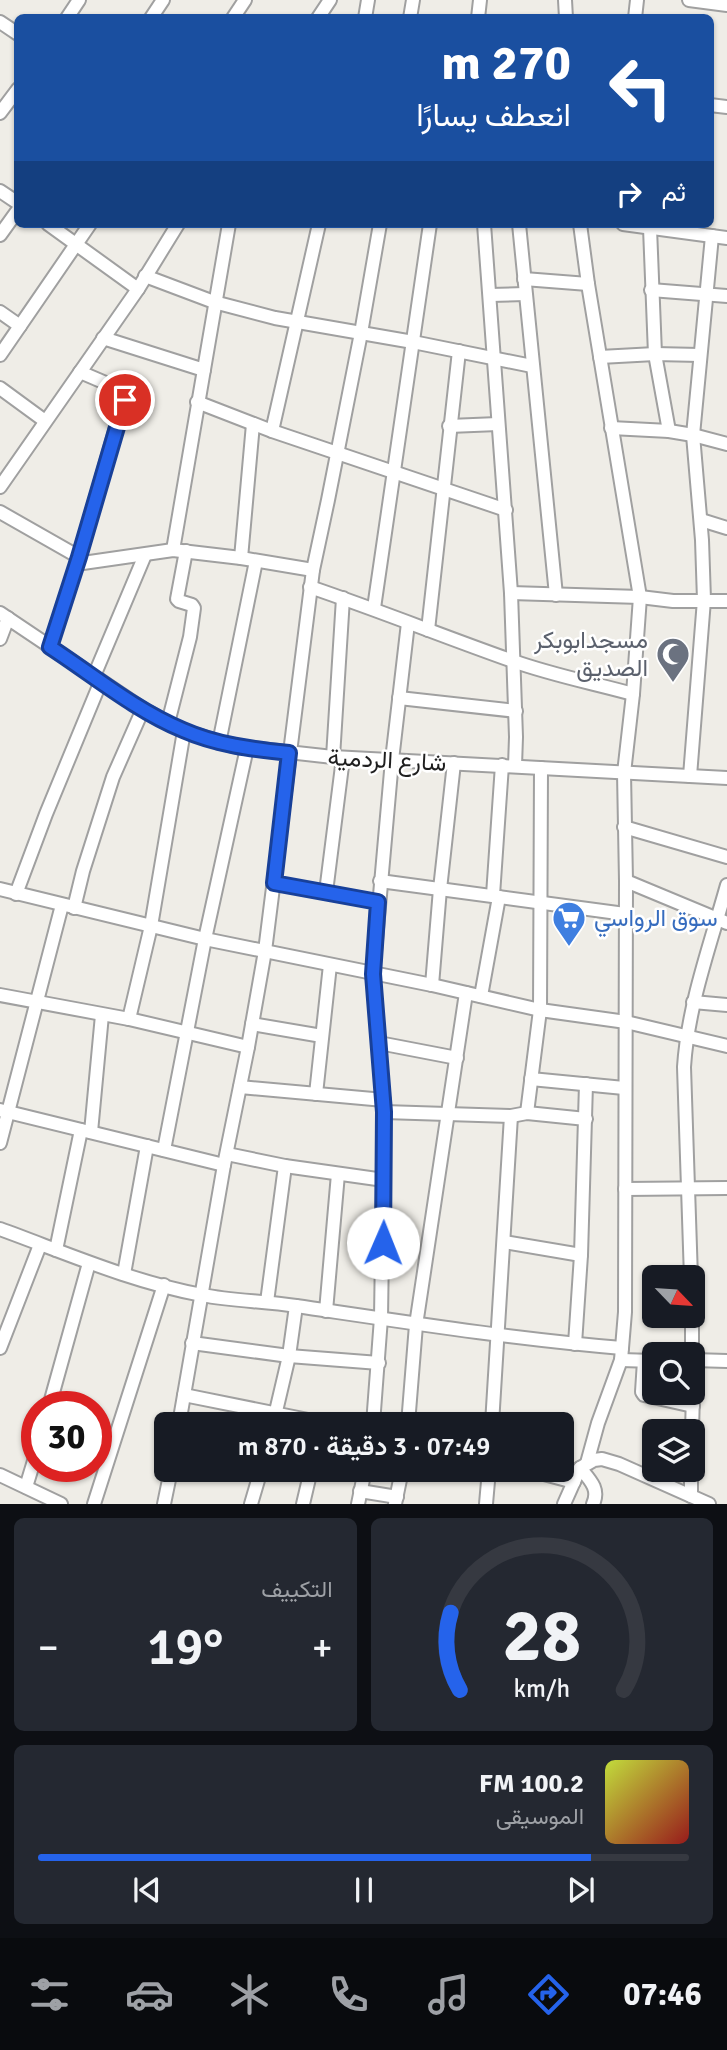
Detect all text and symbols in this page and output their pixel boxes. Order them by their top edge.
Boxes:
text: 270 m [441,33,571,93]
icon: left [595,42,686,133]
text: انعطف يسارًا [416,96,571,135]
icon: right [610,175,648,213]
text: ثم [662,177,686,209]
pin [95,370,155,430]
icon: arrive [106,381,144,419]
place label: مسجدابوبكر الصديق [533,625,648,683]
mosque icon: مسجدابوبكر الصديق [654,635,692,684]
street label: شارع الردمية [327,742,447,779]
supermarket icon: سوق الرواسي [550,899,588,948]
place label: سوق الرواسي [594,903,718,937]
position arrow [346,1206,420,1280]
north arrow [642,1265,705,1328]
map controls [642,1265,705,1482]
button: search [642,1342,705,1405]
speed limit sign: 30 [21,1391,112,1482]
button: layers [642,1419,705,1482]
text: 07:49 · 3 دقيقة · 870 m [238,1431,490,1463]
text: التكييف [261,1575,333,1604]
text: 28 [502,1593,581,1682]
text: 19° [147,1615,223,1679]
text: − [38,1624,59,1671]
text: + [312,1624,332,1671]
text: km/h [513,1673,570,1704]
text: 100.2 FM [479,1768,584,1800]
text: الموسيقى [496,1802,584,1831]
icon: previous [128,1871,166,1909]
icon: pause [345,1871,383,1909]
icon: next [562,1871,600,1909]
icon: filters [25,1970,74,2019]
icon: car [125,1970,174,2019]
icon: climate [225,1970,274,2019]
icon: phone [324,1970,373,2019]
icon: music [424,1970,473,2019]
icon: directions [524,1970,573,2019]
text: 07:46 [623,1975,702,2014]

